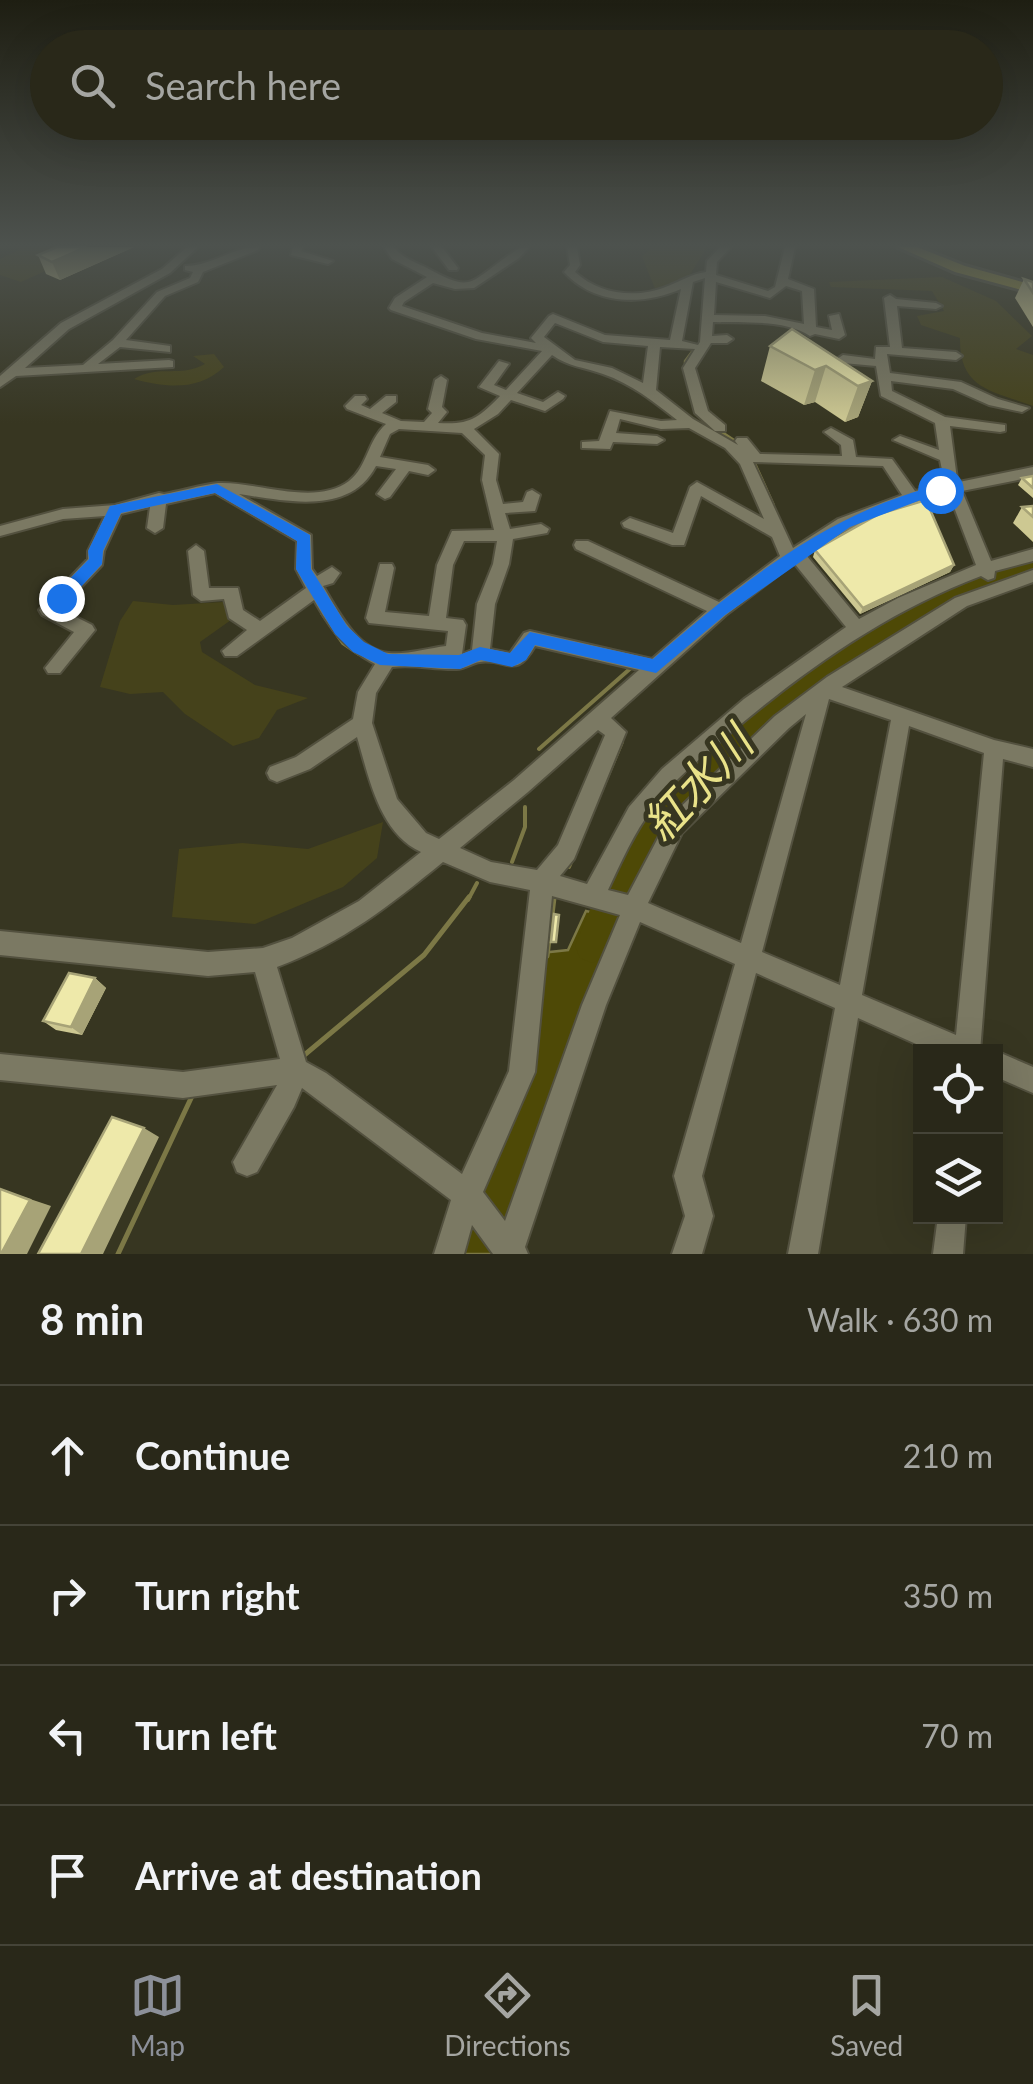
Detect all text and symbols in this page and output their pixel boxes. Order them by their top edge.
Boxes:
search box [30,30,1003,140]
icon: search [65,58,120,113]
text: Search here [145,62,341,108]
route start [918,468,964,514]
route end [39,576,85,622]
water label: 紅水川 [631,712,766,851]
map controls [913,1044,1003,1224]
button: locate [913,1044,1003,1134]
button: layers [913,1134,1003,1224]
text: 8 min [40,1294,144,1344]
text: Walk · 630 m [807,1300,993,1339]
icon: ahead [40,1428,95,1483]
text: Continue [135,1432,290,1478]
text: 210 m [903,1436,993,1475]
icon: right [40,1568,95,1623]
text: Turn right [135,1572,300,1618]
text: 350 m [903,1576,993,1615]
icon: left [40,1708,95,1763]
text: Turn left [135,1712,277,1758]
text: 70 m [921,1716,993,1755]
icon: arrive [40,1848,95,1903]
text: Arrive at destination [135,1852,482,1898]
tab: Map [130,1968,185,2062]
tab: Directions [444,1968,571,2062]
tab: Saved [830,1968,903,2062]

